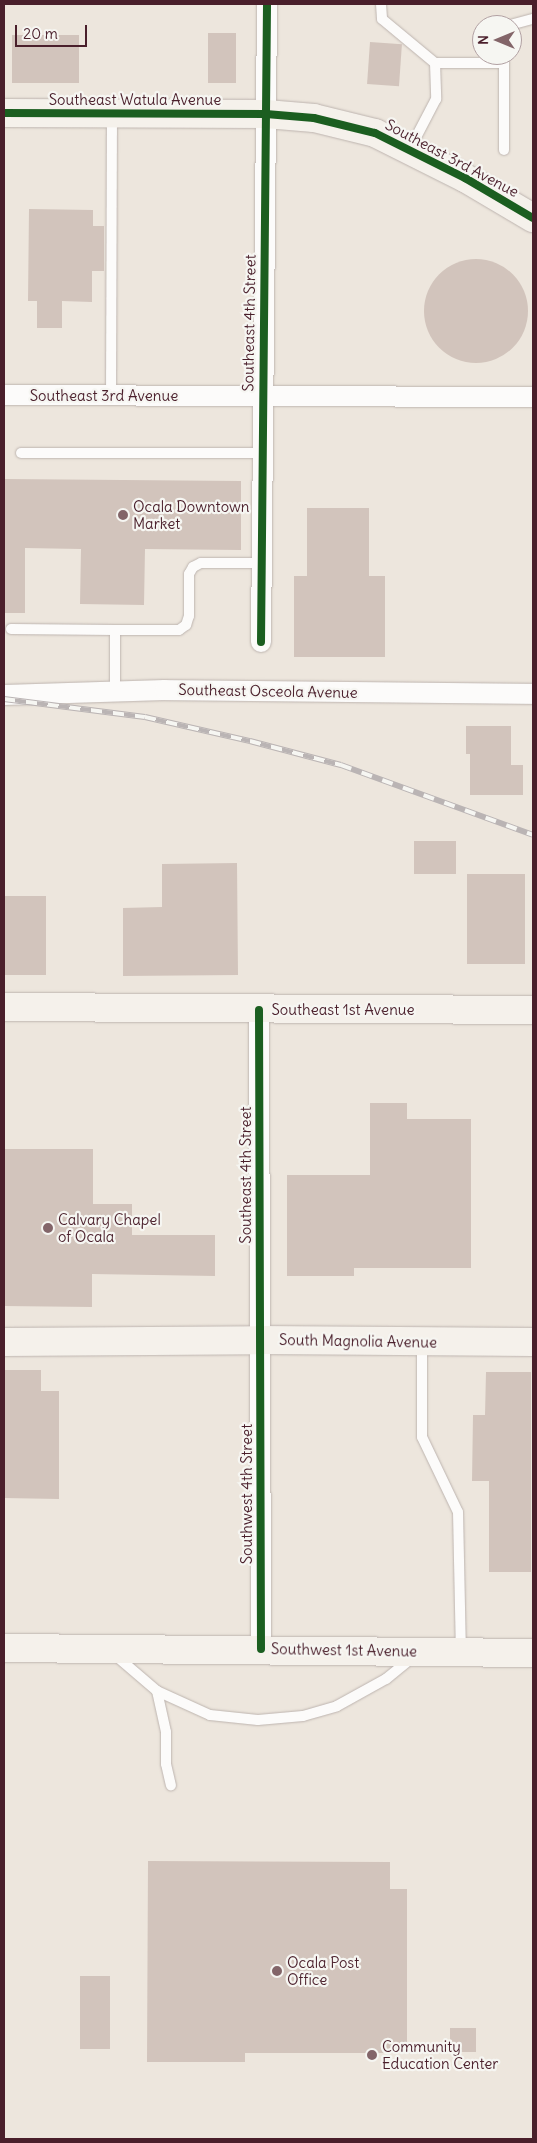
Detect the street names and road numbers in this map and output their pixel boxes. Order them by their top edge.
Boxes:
street label: Southeast Watula Avenue [49,91,221,109]
street label: Southeast 3rd Avenue [382,115,522,201]
street label: Southeast 4th Street [239,254,259,392]
street label: Southeast 3rd Avenue [30,387,178,405]
street label: Southeast Osceola Avenue [178,680,358,702]
street label: Southeast 1st Avenue [271,1001,415,1019]
street label: Southeast 4th Street [237,1106,255,1244]
street label: South Magnolia Avenue [279,1331,437,1351]
street label: Southwest 4th Street [238,1424,256,1564]
street label: Southwest 1st Avenue [271,1640,417,1660]

